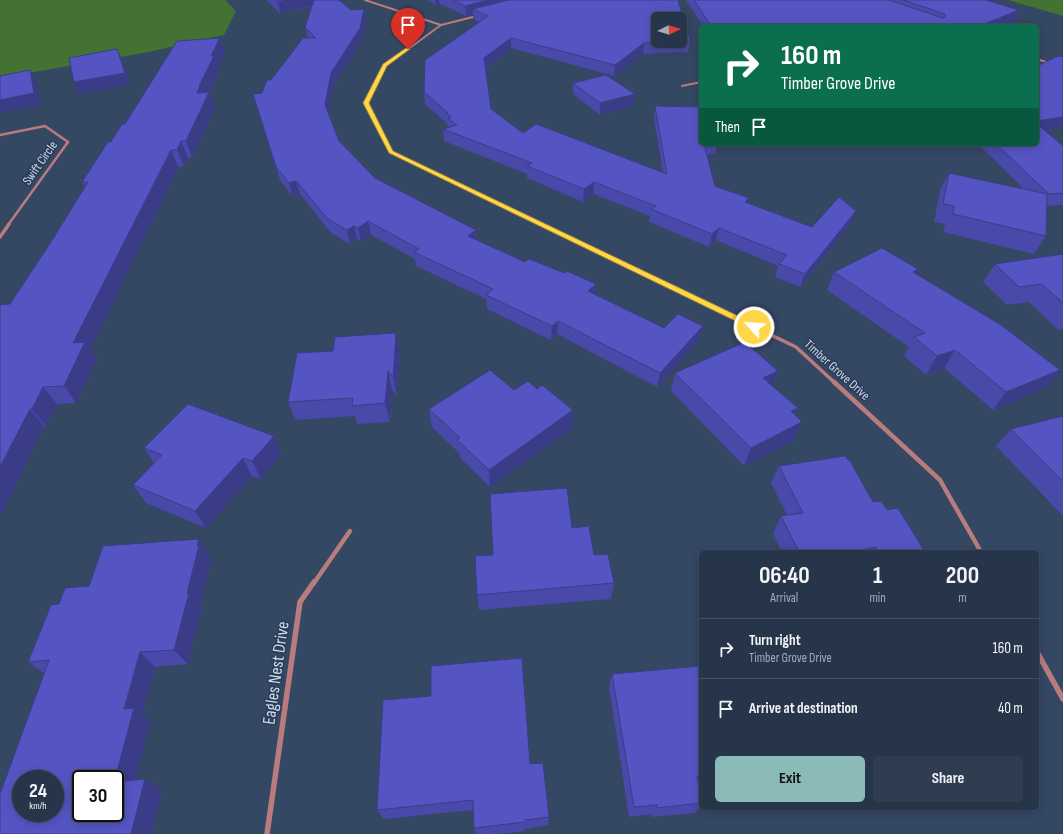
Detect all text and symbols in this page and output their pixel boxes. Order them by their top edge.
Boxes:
pin [391,8,425,49]
north arrow [651,12,687,48]
map controls [651,12,687,48]
icon: arrive [397,14,419,36]
text: 160 m [781,39,841,72]
icon: right [715,40,767,92]
text: Timber Grove Drive [781,73,896,94]
icon: arrive [748,116,770,138]
text: Then [715,118,740,137]
street label: Swift Circle [19,138,61,188]
position arrow [733,306,775,348]
street label: Timber Grove Drive [801,336,873,404]
text: 06:40 [759,561,810,590]
text: 1 [873,561,882,590]
text: 200 [946,561,979,590]
text: Arrival [770,590,798,606]
text: min [869,590,886,606]
text: m [958,590,967,606]
street label: Eagles Nest Drive [258,620,294,726]
text: Turn right [749,631,801,650]
icon: right [715,638,737,660]
text: 160 m [992,639,1023,658]
text: Timber Grove Drive [749,650,832,666]
icon: arrive [715,698,737,720]
text: Arrive at destination [749,699,858,718]
text: 40 m [998,699,1023,718]
button: Exit [715,756,865,802]
button: Share [873,756,1023,802]
speed limit sign: 30 [72,770,124,822]
text: 24 [29,779,47,803]
text: km/h [29,800,47,812]

